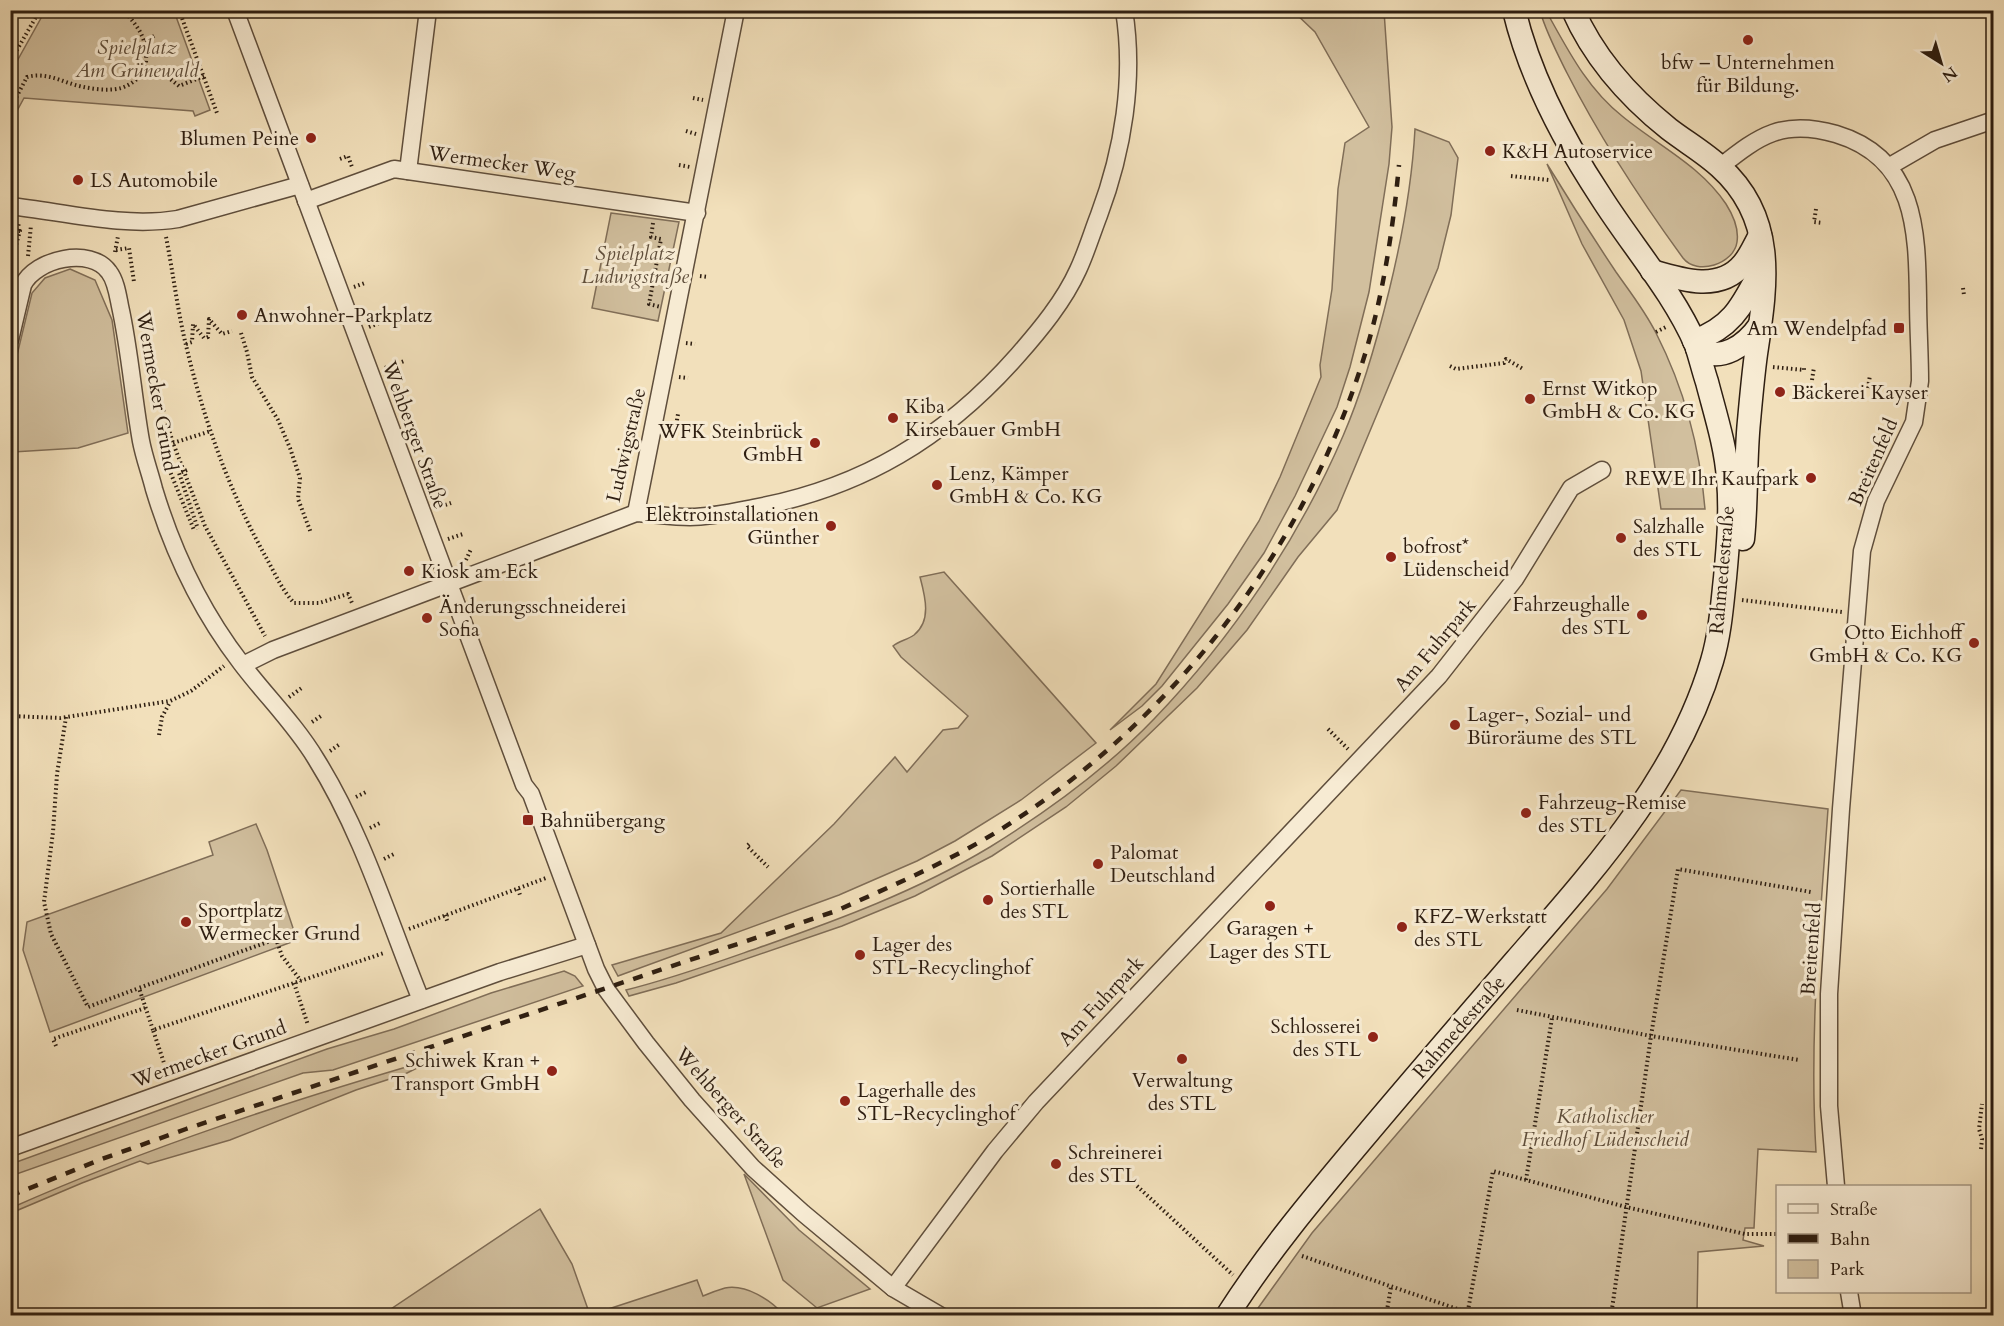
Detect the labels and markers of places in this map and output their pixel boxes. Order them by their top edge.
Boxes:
marker: bfw – Unternehmen für Bildung. [1741,33,1755,47]
place label: bfw – Unternehmen für Bildung. [1661,49,1836,99]
place label: Blumen Peine [180,125,299,152]
marker: Blumen Peine [304,131,318,145]
place label: K&H Autoservice [1502,138,1653,165]
marker: K&H Autoservice [1483,144,1497,158]
place label: LS Automobile [90,167,218,194]
marker: LS Automobile [71,173,85,187]
place label: Anwohner-Parkplatz [254,302,432,329]
marker: Anwohner-Parkplatz [235,308,249,322]
place label: Am Wendelpfad [1747,315,1887,342]
marker: Am Wendelpfad [1892,321,1906,335]
place label: Ernst Witkop GmbH & Co. KG [1542,375,1695,425]
place label: Bäckerei Kayser [1792,379,1929,406]
marker: Bäckerei Kayser [1773,385,1787,399]
marker: Ernst Witkop GmbH & Co. KG [1523,392,1537,406]
place label: Kiba Kirsebauer GmbH [905,393,1061,443]
marker: Kiba Kirsebauer GmbH [886,411,900,425]
place label: WFK Steinbrück GmbH [657,418,803,468]
marker: WFK Steinbrück GmbH [808,436,822,450]
place label: Lenz, Kämper GmbH & Co. KG [949,460,1102,510]
place label: REWE Ihr Kaufpark [1625,465,1799,492]
marker: REWE Ihr Kaufpark [1804,471,1818,485]
marker: Lenz, Kämper GmbH & Co. KG [930,478,944,492]
place label: Elektroinstallationen Günther [645,501,820,551]
place label: Salzhalle des STL [1633,513,1705,563]
marker: Elektroinstallationen Günther [824,519,838,533]
marker: Salzhalle des STL [1614,531,1628,545]
place label: bofrost* Lüdenscheid [1403,533,1510,583]
marker: bofrost* Lüdenscheid [1384,550,1398,564]
place label: Kiosk am Eck [421,558,538,585]
marker: Kiosk am Eck [402,564,416,578]
place label: Fahrzeughalle des STL [1513,591,1631,641]
place label: Änderungsschneiderei Sofia [439,593,627,643]
marker: Fahrzeughalle des STL [1635,608,1649,622]
marker: Änderungsschneiderei Sofia [420,611,434,625]
place label: Otto Eichhoff GmbH & Co. KG [1809,619,1965,669]
marker: Otto Eichhoff GmbH & Co. KG [1967,636,1981,650]
place label: Lager-, Sozial- und Büroräume des STL [1467,701,1638,751]
marker: Lager-, Sozial- und Büroräume des STL [1448,718,1462,732]
place label: Fahrzeug-Remise des STL [1538,789,1687,839]
marker: Fahrzeug-Remise des STL [1519,806,1533,820]
place label: Bahnübergang [540,807,666,834]
marker: Bahnübergang [521,813,535,827]
place label: Palomat Deutschland [1110,839,1216,889]
marker: Palomat Deutschland [1091,857,1105,871]
place label: Sortierhalle des STL [1000,875,1095,925]
marker: Sortierhalle des STL [981,893,995,907]
place label: Sportplatz Wermecker Grund [197,897,361,947]
marker: Garagen + Lager des STL [1263,899,1277,913]
place label: KFZ-Werkstatt des STL [1414,903,1548,953]
marker: Sportplatz Wermecker Grund [179,915,193,929]
place label: Garagen + Lager des STL [1209,915,1332,965]
marker: KFZ-Werkstatt des STL [1395,920,1409,934]
place label: Lager des STL-Recyclinghof [872,931,1034,981]
marker: Lager des STL-Recyclinghof [853,948,867,962]
place label: Schlosserei des STL [1271,1013,1362,1063]
marker: Schlosserei des STL [1366,1030,1380,1044]
place label: Schiwek Kran + Transport GmbH [391,1047,540,1097]
marker: Verwaltung des STL [1175,1052,1189,1066]
marker: Schiwek Kran + Transport GmbH [545,1064,559,1078]
place label: Verwaltung des STL [1132,1067,1233,1117]
place label: Lagerhalle des STL-Recyclinghof [857,1077,1019,1127]
marker: Lagerhalle des STL-Recyclinghof [838,1094,852,1108]
place label: Schreinerei des STL [1068,1139,1163,1189]
marker: Schreinerei des STL [1049,1157,1063,1171]

